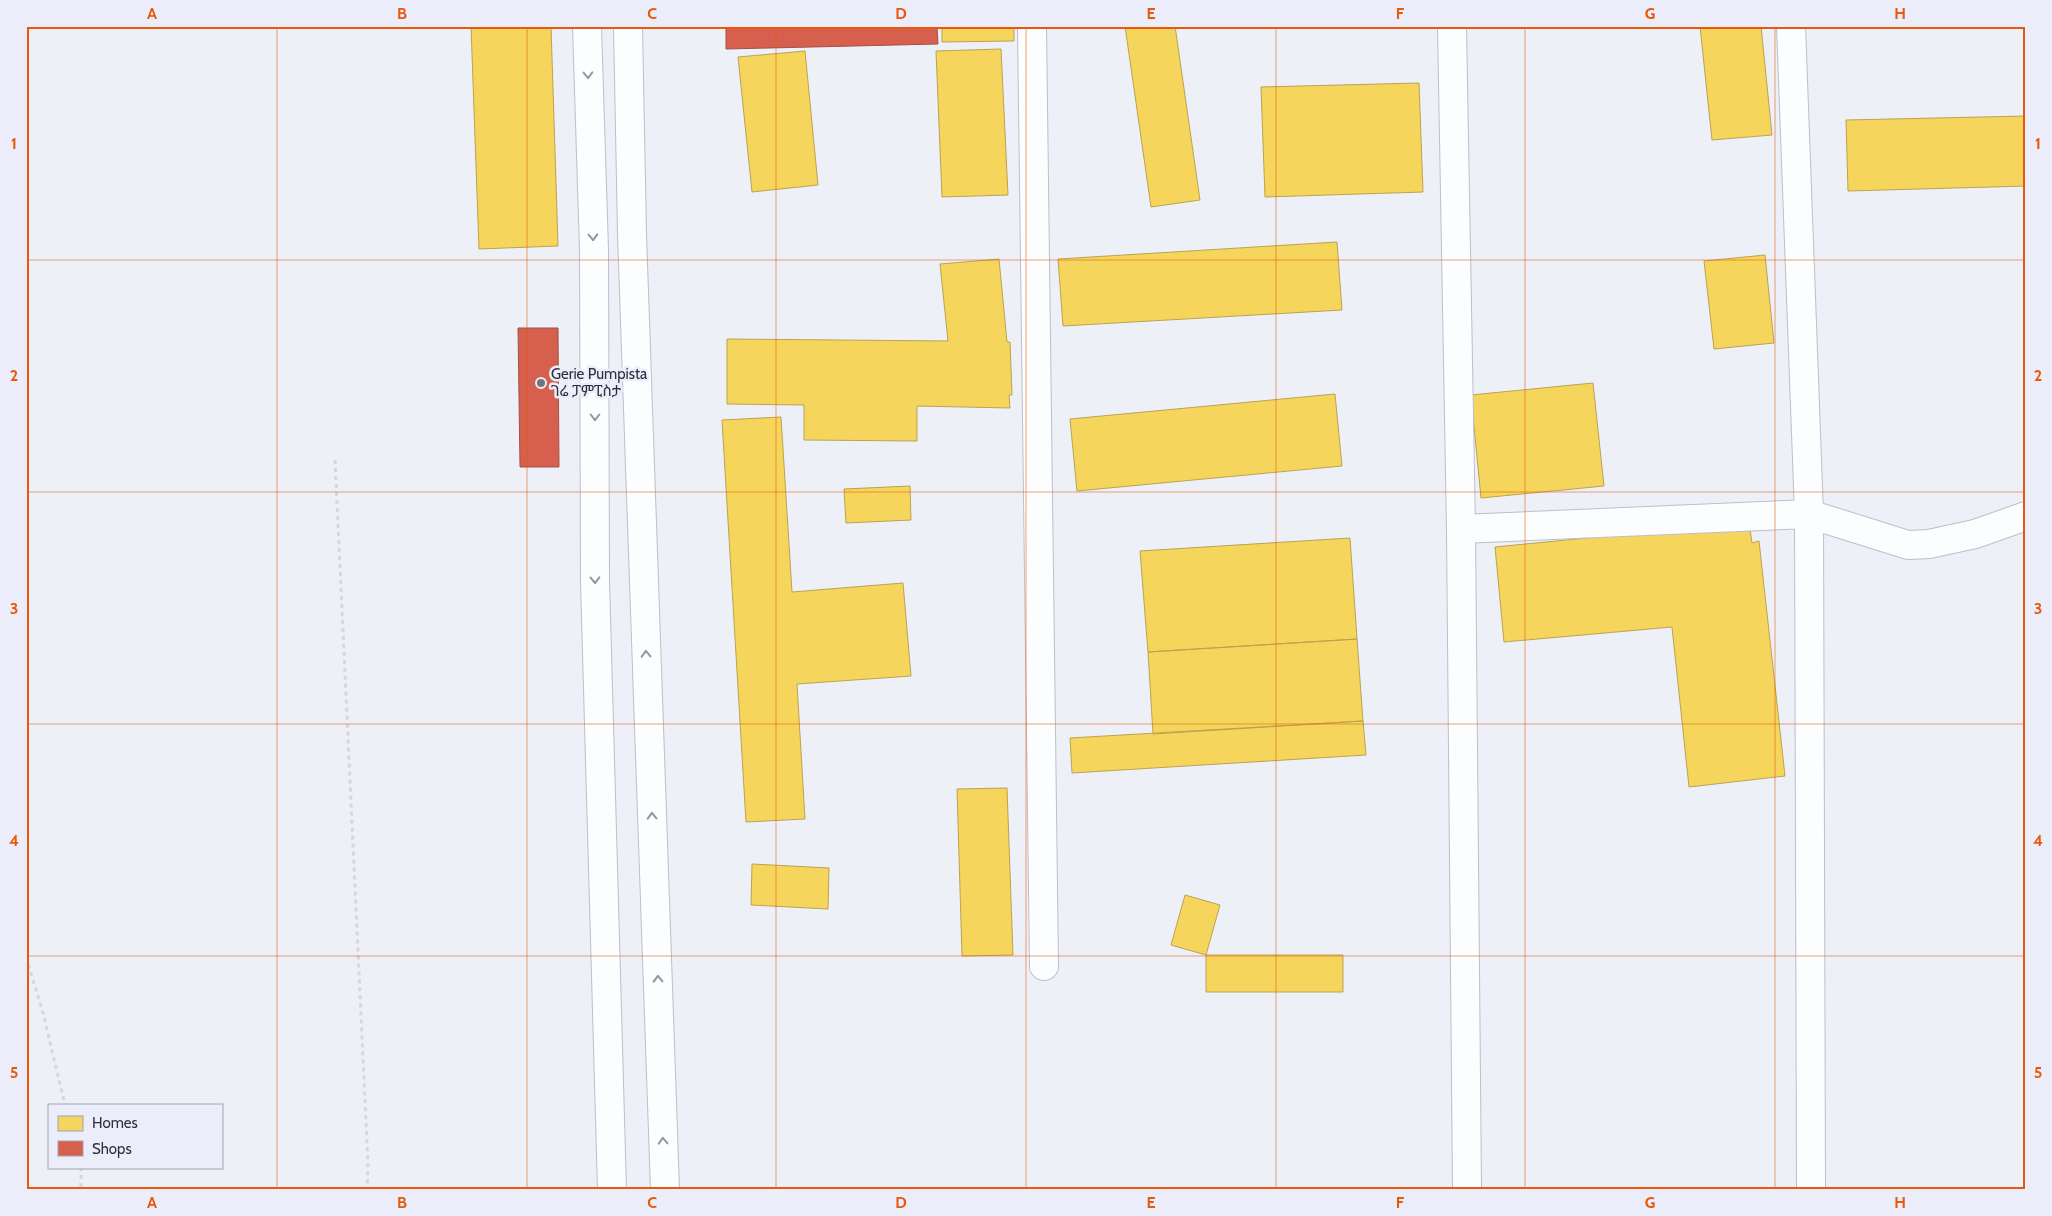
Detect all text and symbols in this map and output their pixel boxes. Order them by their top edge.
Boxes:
text: A [147,4,157,23]
text: B [397,4,407,23]
text: C [647,4,657,23]
text: D [895,4,907,23]
text: E [1146,4,1156,23]
text: F [1396,4,1405,23]
text: G [1645,4,1655,23]
text: H [1894,4,1906,23]
one-way arrow [583,72,593,79]
text: 1 [11,134,17,153]
text: 1 [2035,134,2041,153]
one-way arrow [588,234,599,242]
place label: Gerie Pumpista ገሬ ፓምፒስታ [551,365,648,400]
text: 2 [10,366,18,385]
text: 2 [2034,366,2042,385]
marker: Gerie Pumpista ገሬ ፓምፒስታ [535,377,547,389]
one-way arrow [590,414,600,422]
one-way arrow [590,576,601,584]
text: 3 [10,599,18,618]
text: 3 [2034,599,2042,618]
one-way arrow [641,650,652,658]
one-way arrow [647,812,657,820]
text: 4 [9,831,19,850]
text: 4 [2033,831,2043,850]
one-way arrow [652,974,663,982]
text: 5 [10,1063,18,1082]
text: 5 [2034,1063,2042,1082]
legend [48,1104,222,1168]
text: Homes [92,1114,138,1132]
one-way arrow [658,1137,668,1144]
text: Shops [92,1140,132,1158]
text: A [147,1193,157,1212]
text: B [397,1193,407,1212]
text: C [647,1193,657,1212]
text: D [895,1193,907,1212]
text: E [1146,1193,1156,1212]
text: F [1396,1193,1405,1212]
text: G [1645,1193,1655,1212]
text: H [1894,1193,1906,1212]

